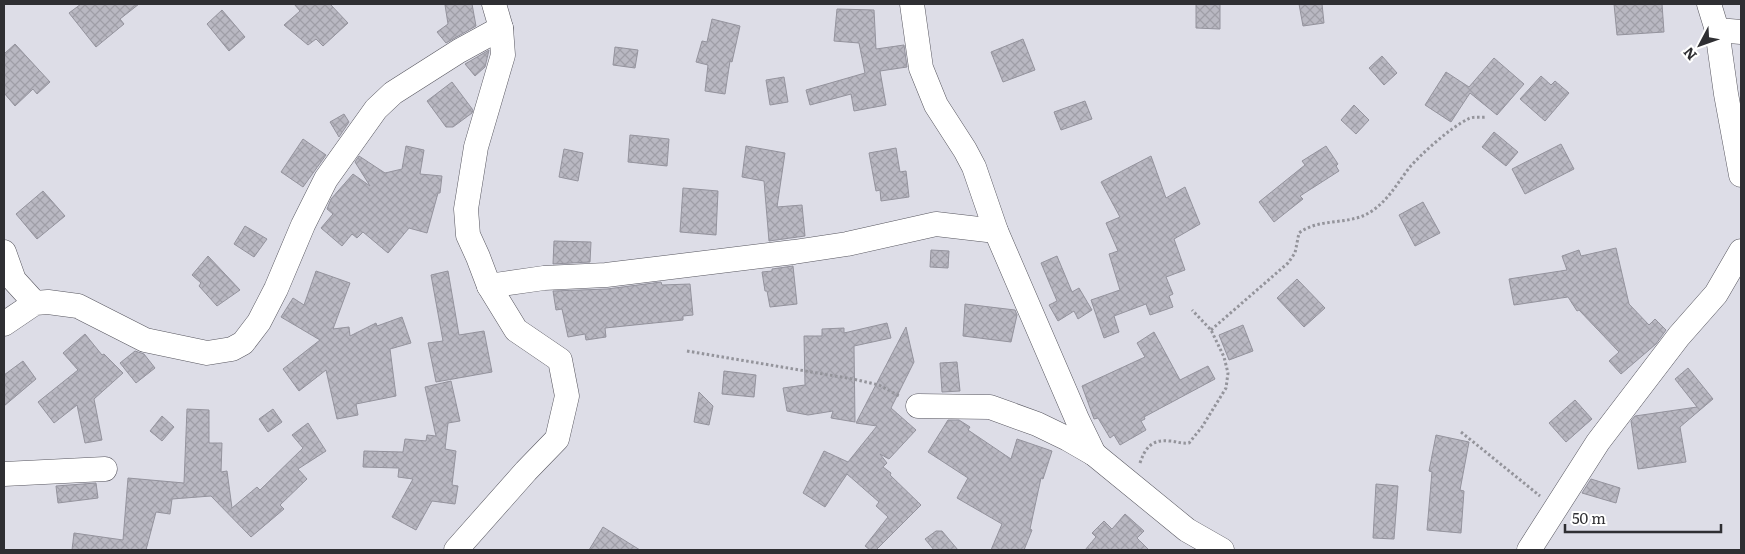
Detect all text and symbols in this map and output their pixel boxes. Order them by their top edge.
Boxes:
north arrow [1675,20,1725,70]
text: N [1678,43,1701,65]
scale bar [1565,502,1721,534]
text: 50 m [1572,506,1606,529]

